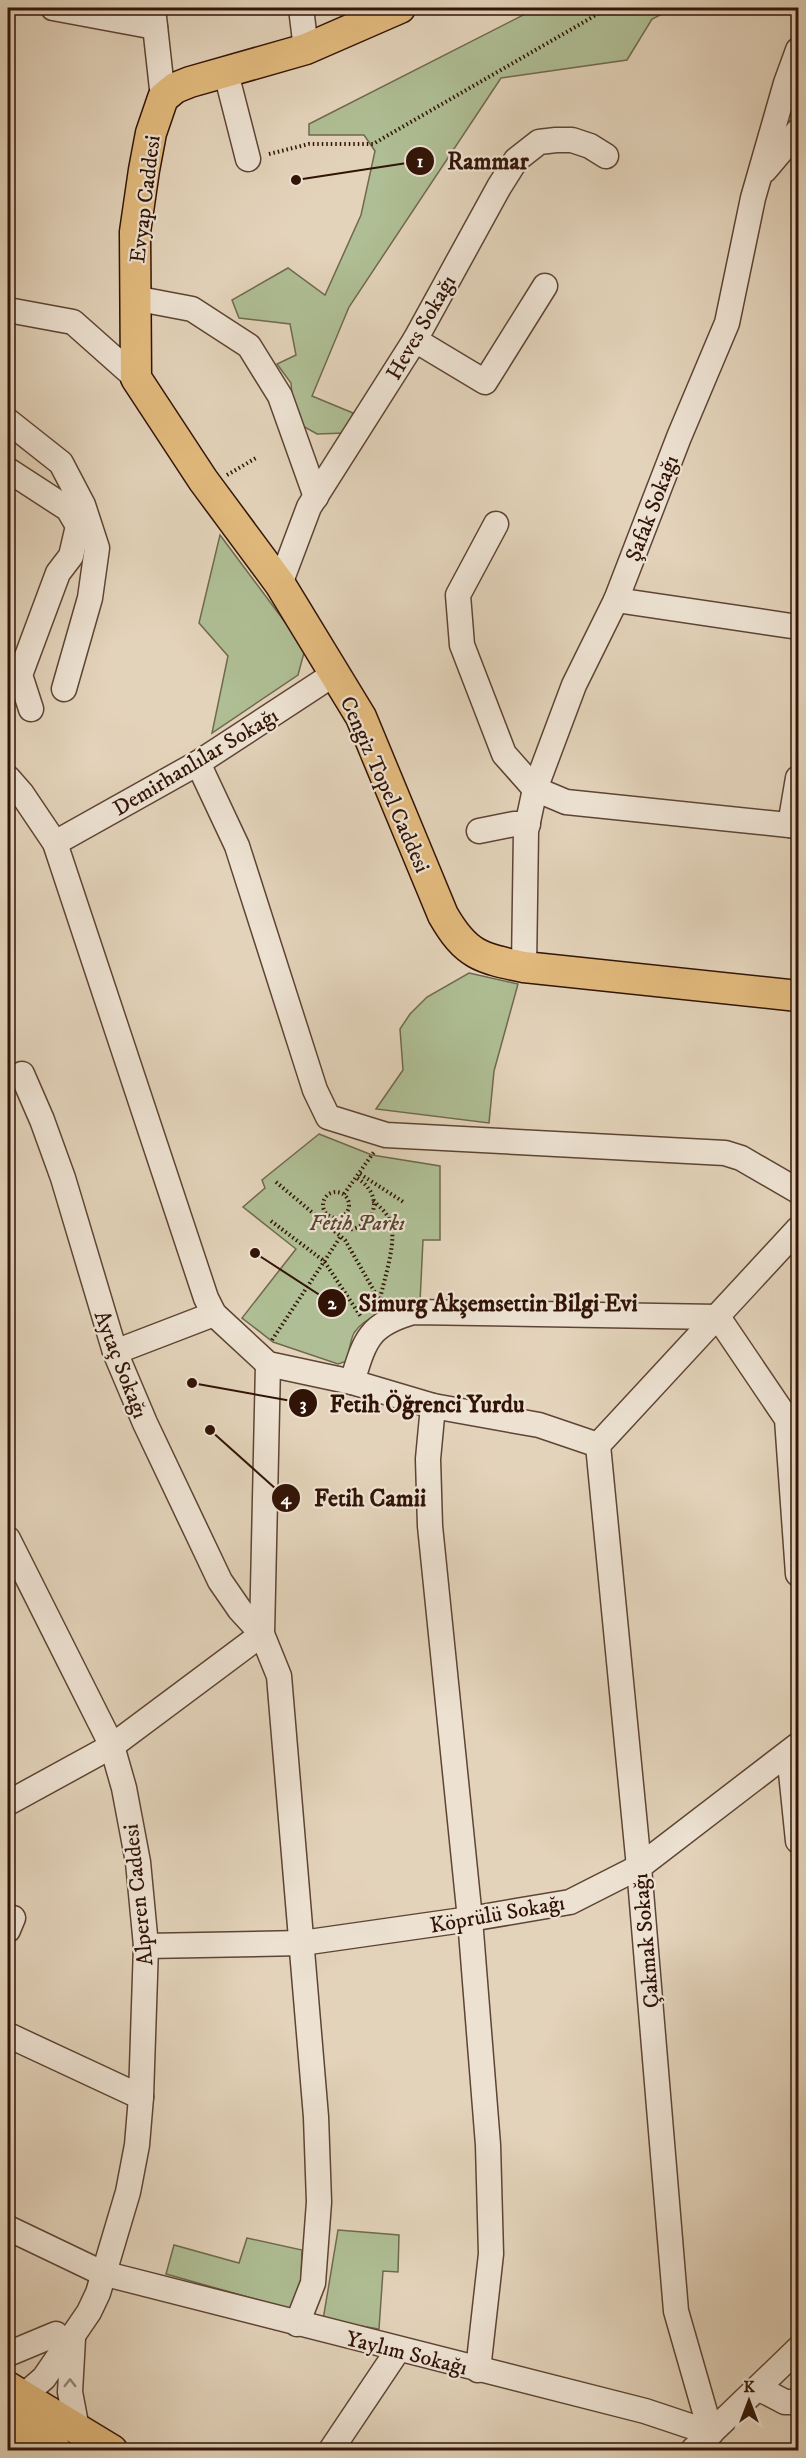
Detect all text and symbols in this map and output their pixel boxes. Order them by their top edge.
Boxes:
street label: Evyap Caddesi [124,134,167,265]
callout: Rammar [405,140,541,182]
text: Rammar [447,147,530,177]
text: 1 [417,151,424,173]
street label: Heves Sokağı [380,270,462,385]
street label: Şafak Sokağı [620,452,685,565]
street label: Cengiz Topel Caddesi [334,692,436,877]
street label: Demirhanlılar Sokağı [108,702,283,822]
park label: Fetih Parkı [309,1210,405,1237]
callout: Simurg Akşemsettin Bilgi Evi [317,1282,650,1324]
text: Simurg Akşemsettin Bilgi Evi [358,1289,638,1319]
text: 2 [328,1293,338,1315]
street label: Aytaç Sokağı [88,1307,154,1422]
callout: Fetih Öğrenci Yurdu [288,1382,537,1424]
text: Fetih Öğrenci Yurdu [330,1389,525,1420]
text: 3 [300,1394,307,1416]
callout: Fetih Camii [271,1477,438,1519]
text: Fetih Camii [314,1484,426,1514]
text: 4 [280,1488,292,1510]
street label: Alperen Caddesi [118,1823,159,1967]
street label: Çakmak Sokağı [627,1872,666,2009]
street label: Köprülü Sokağı [428,1889,567,1940]
street label: Yaylım Sokağı [343,2325,470,2382]
north arrow [719,2371,779,2431]
text: K [743,2377,755,2397]
one-way arrow [64,2378,76,2387]

